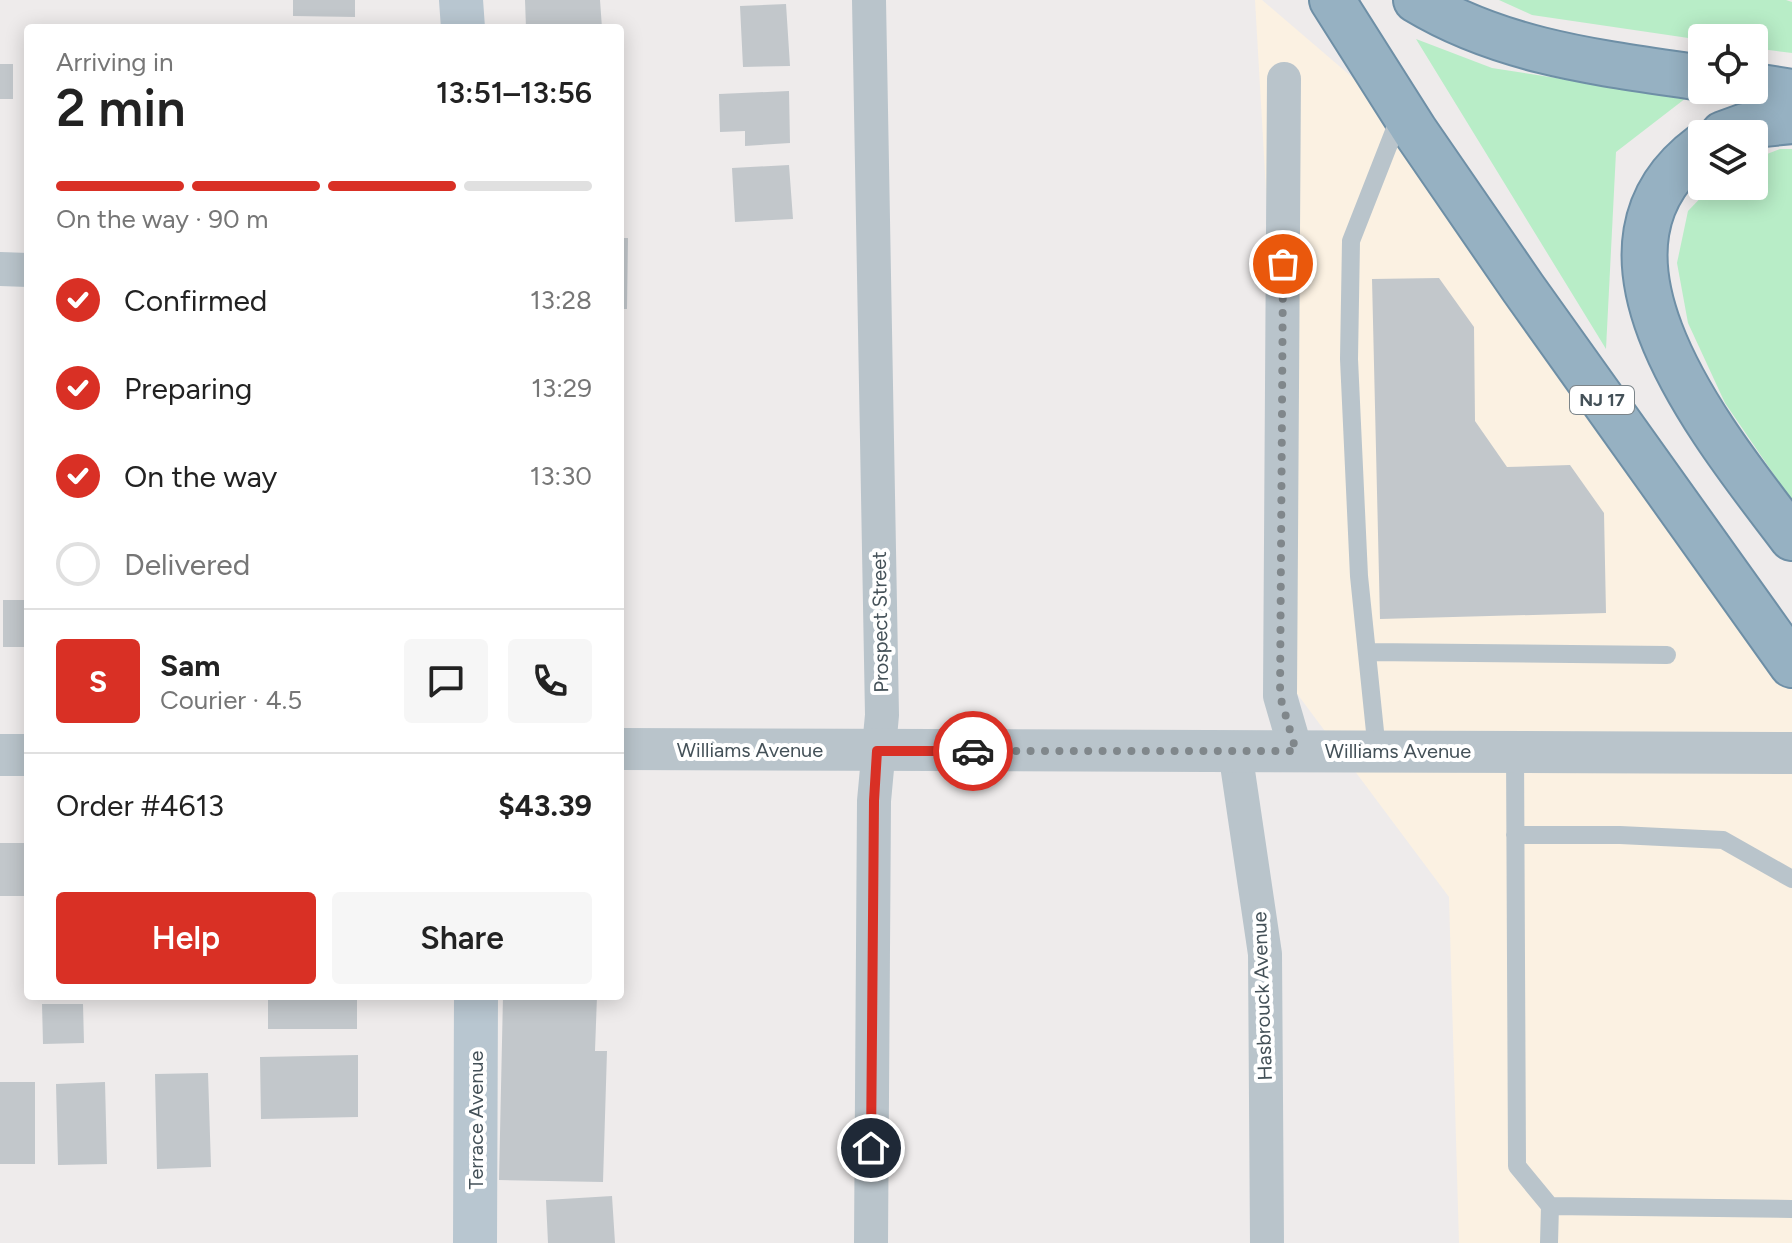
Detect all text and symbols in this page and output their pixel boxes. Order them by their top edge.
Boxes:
map controls [1688,24,1768,200]
button: locate [1688,24,1768,104]
text: Arriving in [56,46,174,78]
text: 13:51–13:56 [436,74,592,111]
text: 2 min [56,77,185,139]
button: layers [1688,120,1768,200]
text: On the way · 90 m [56,203,268,235]
pin [1249,230,1317,298]
icon: bag [1261,242,1305,286]
icon: check [56,278,100,322]
text: Confirmed [124,282,267,319]
text: 13:28 [530,284,592,316]
icon: check [56,366,100,410]
text: Preparing [124,370,252,407]
text: 13:29 [531,372,592,404]
road number: NJ 17 [1570,386,1634,414]
icon: check [56,454,100,498]
text: On the way [124,458,277,495]
text: 13:30 [530,460,592,492]
text: Delivered [124,546,250,583]
street label: Prospect Street [867,551,893,693]
button: chat [404,639,488,723]
button: phone [508,639,592,723]
text: Sam [160,647,220,684]
text: S [89,663,107,700]
text: Courier · 4.5 [160,684,302,716]
courier [933,711,1013,791]
icon: car [951,729,995,773]
street label: Williams Avenue [677,738,823,762]
street label: Williams Avenue [1325,739,1471,763]
text: Order #4613 [56,787,224,824]
text: $43.39 [498,787,592,824]
button: Help [56,892,316,984]
button: Share [332,892,592,984]
street label: Hasbrouck Avenue [1247,911,1277,1081]
street label: Terrace Avenue [464,1051,488,1189]
pin [837,1114,905,1182]
icon: home [849,1126,893,1170]

